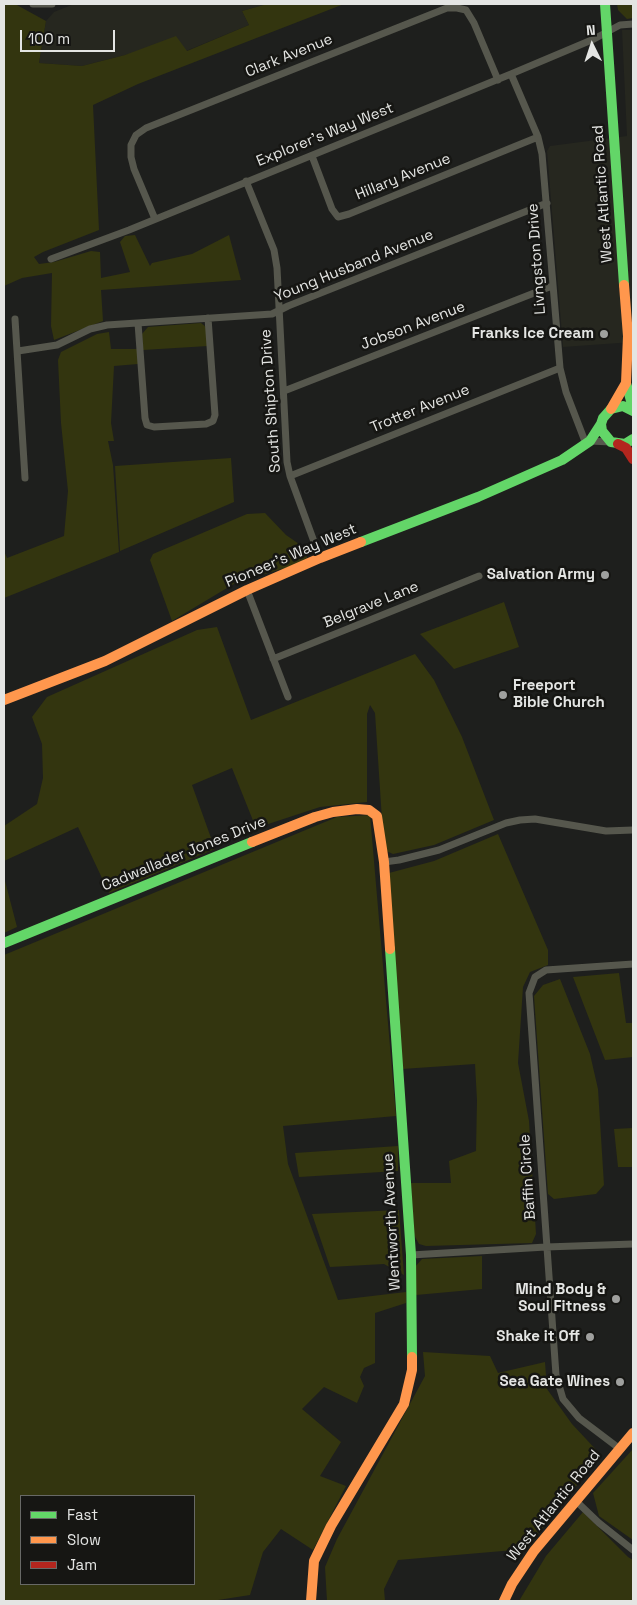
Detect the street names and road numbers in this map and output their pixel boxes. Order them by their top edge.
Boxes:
street label: Clark Avenue [243,30,335,82]
street label: Explorer's Way West [254,99,396,171]
street label: West Atlantic Road [589,125,617,263]
street label: Hillary Avenue [353,150,453,204]
street label: Livngston Drive [524,203,550,315]
street label: Young Husband Avenue [272,226,436,306]
street label: Jobson Avenue [358,298,468,354]
street label: South Shipton Drive [257,329,285,473]
street label: Trotter Avenue [368,381,472,437]
street label: Pioneer's Way West [223,520,359,592]
street label: Belgrave Lane [321,578,421,632]
street label: Cadwallader Jones Drive [99,813,269,895]
street label: Baffin Circle [516,1133,540,1221]
street label: Wentworth Avenue [379,1153,405,1291]
street label: West Atlantic Road [504,1447,604,1565]

